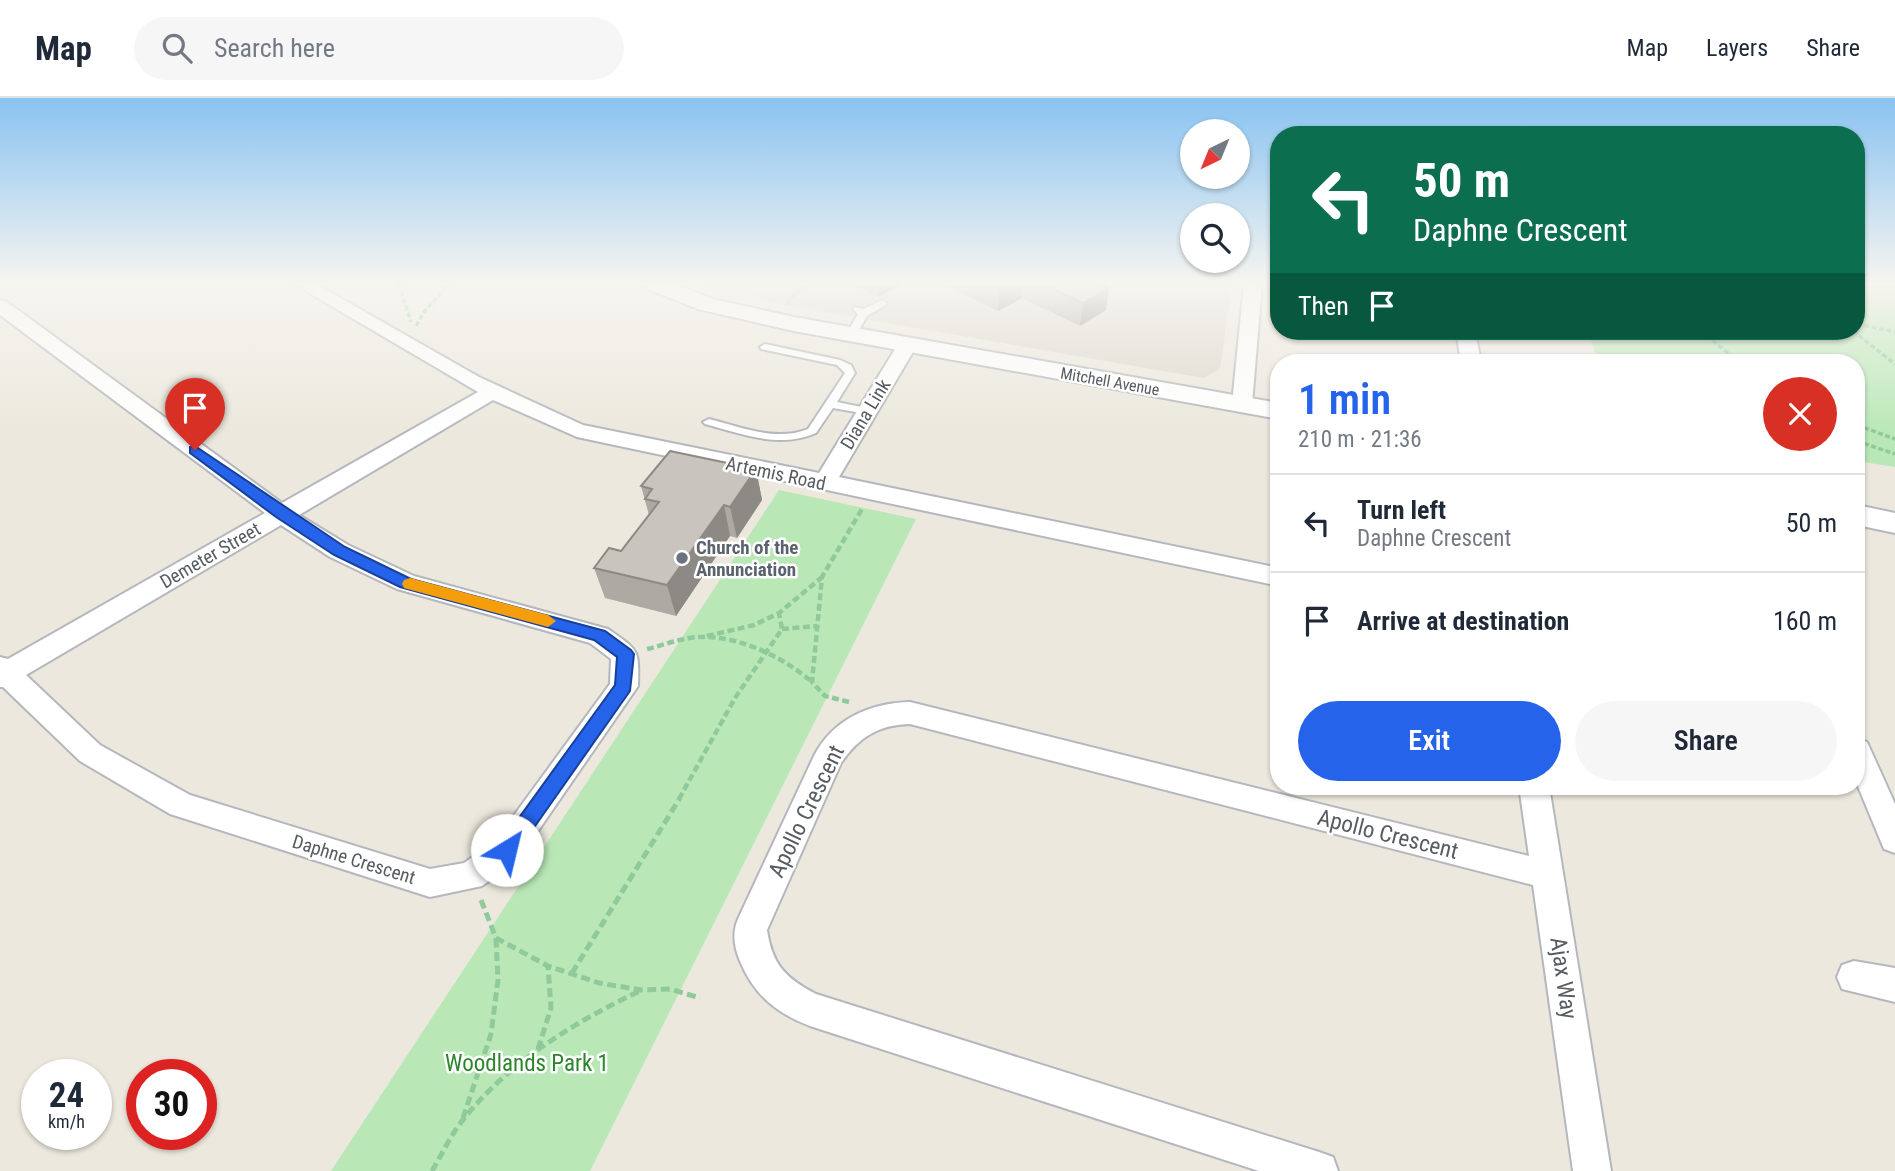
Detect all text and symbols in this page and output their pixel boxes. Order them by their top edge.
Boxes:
search box [134,17,624,80]
text: Map [35,29,92,68]
icon: search [158,29,196,67]
text: Search here [214,33,335,63]
text: Map [1627,34,1668,62]
text: Layers [1706,34,1768,62]
text: Share [1806,34,1860,62]
north arrow [1180,119,1250,189]
map controls [1180,119,1250,273]
text: 50 m [1413,152,1510,209]
icon: left [1298,154,1389,245]
button: search [1180,203,1250,273]
text: Daphne Crescent [1413,211,1628,249]
icon: arrive [1363,287,1401,325]
text: Then [1298,291,1349,321]
street label: Mitchell Avenue [1059,363,1161,400]
street label: Diana Link [835,374,896,454]
text: 1 min [1298,375,1391,424]
button: close [1763,377,1837,451]
pin [165,378,225,450]
icon: arrive [176,389,214,427]
text: 210 m · 21:36 [1298,426,1422,453]
street label: Artemis Road [724,452,828,495]
text: Turn left [1357,495,1446,525]
icon: left [1298,504,1336,542]
text: 50 m [1786,508,1837,538]
street label: Demeter Street [156,517,265,593]
text: Daphne Crescent [1357,525,1511,552]
place label: Church of the Annunciation [696,536,798,581]
marker: Church of the Annunciation [674,550,690,566]
icon: arrive [1298,602,1336,640]
text: Arrive at destination [1357,606,1569,636]
text: 160 m [1773,606,1837,636]
button: Exit [1298,701,1561,781]
button: Share [1575,701,1837,781]
street label: Apollo Crescent [763,741,850,882]
street label: Apollo Crescent [1315,804,1461,865]
position arrow [470,813,544,887]
street label: Daphne Crescent [290,830,418,889]
street label: Ajax Way [1544,935,1583,1021]
park label: Woodlands Park 1 [445,1050,609,1077]
speed limit sign: 30 [126,1059,217,1150]
text: 24 [49,1075,84,1116]
text: km/h [48,1111,85,1132]

